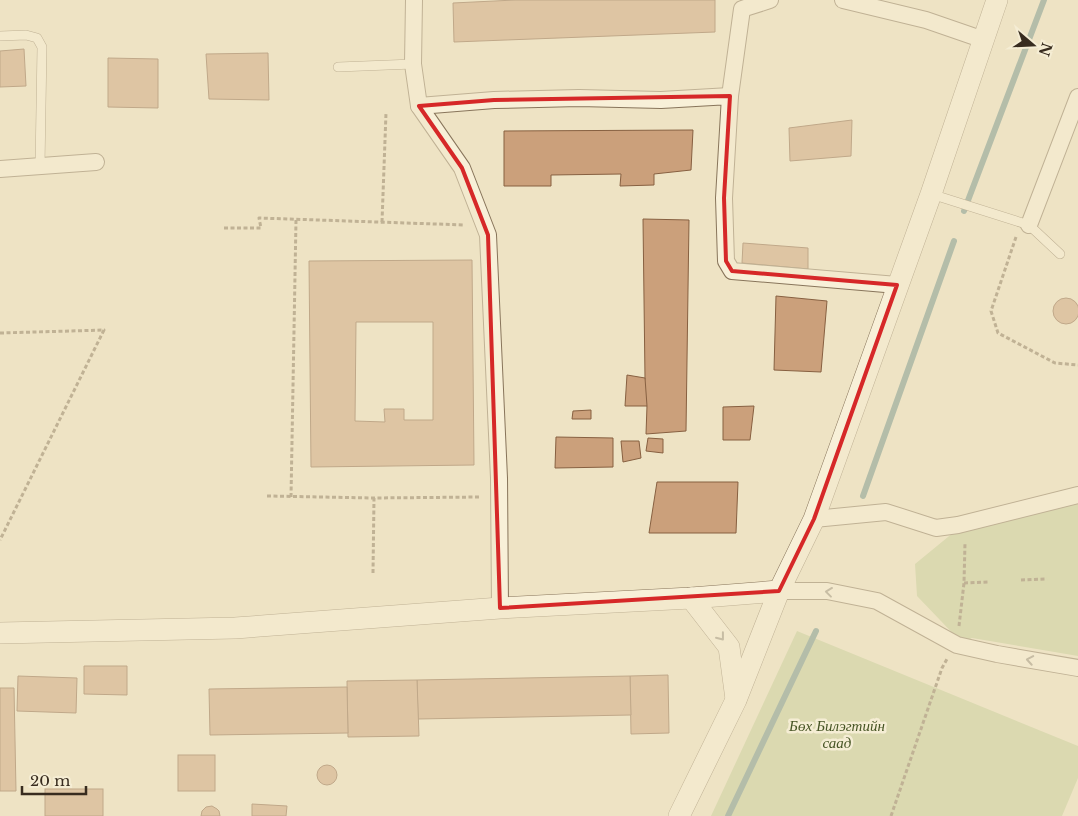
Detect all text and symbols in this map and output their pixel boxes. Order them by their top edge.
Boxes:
north arrow [1008,20,1058,70]
text: N [1035,40,1056,58]
one-way arrow [825,587,833,598]
one-way arrow [715,631,723,640]
one-way arrow [1026,655,1034,665]
park label: Бөх Билэгтийн саад [788,716,885,752]
scale bar [22,764,86,796]
text: 20 m [30,771,70,790]

